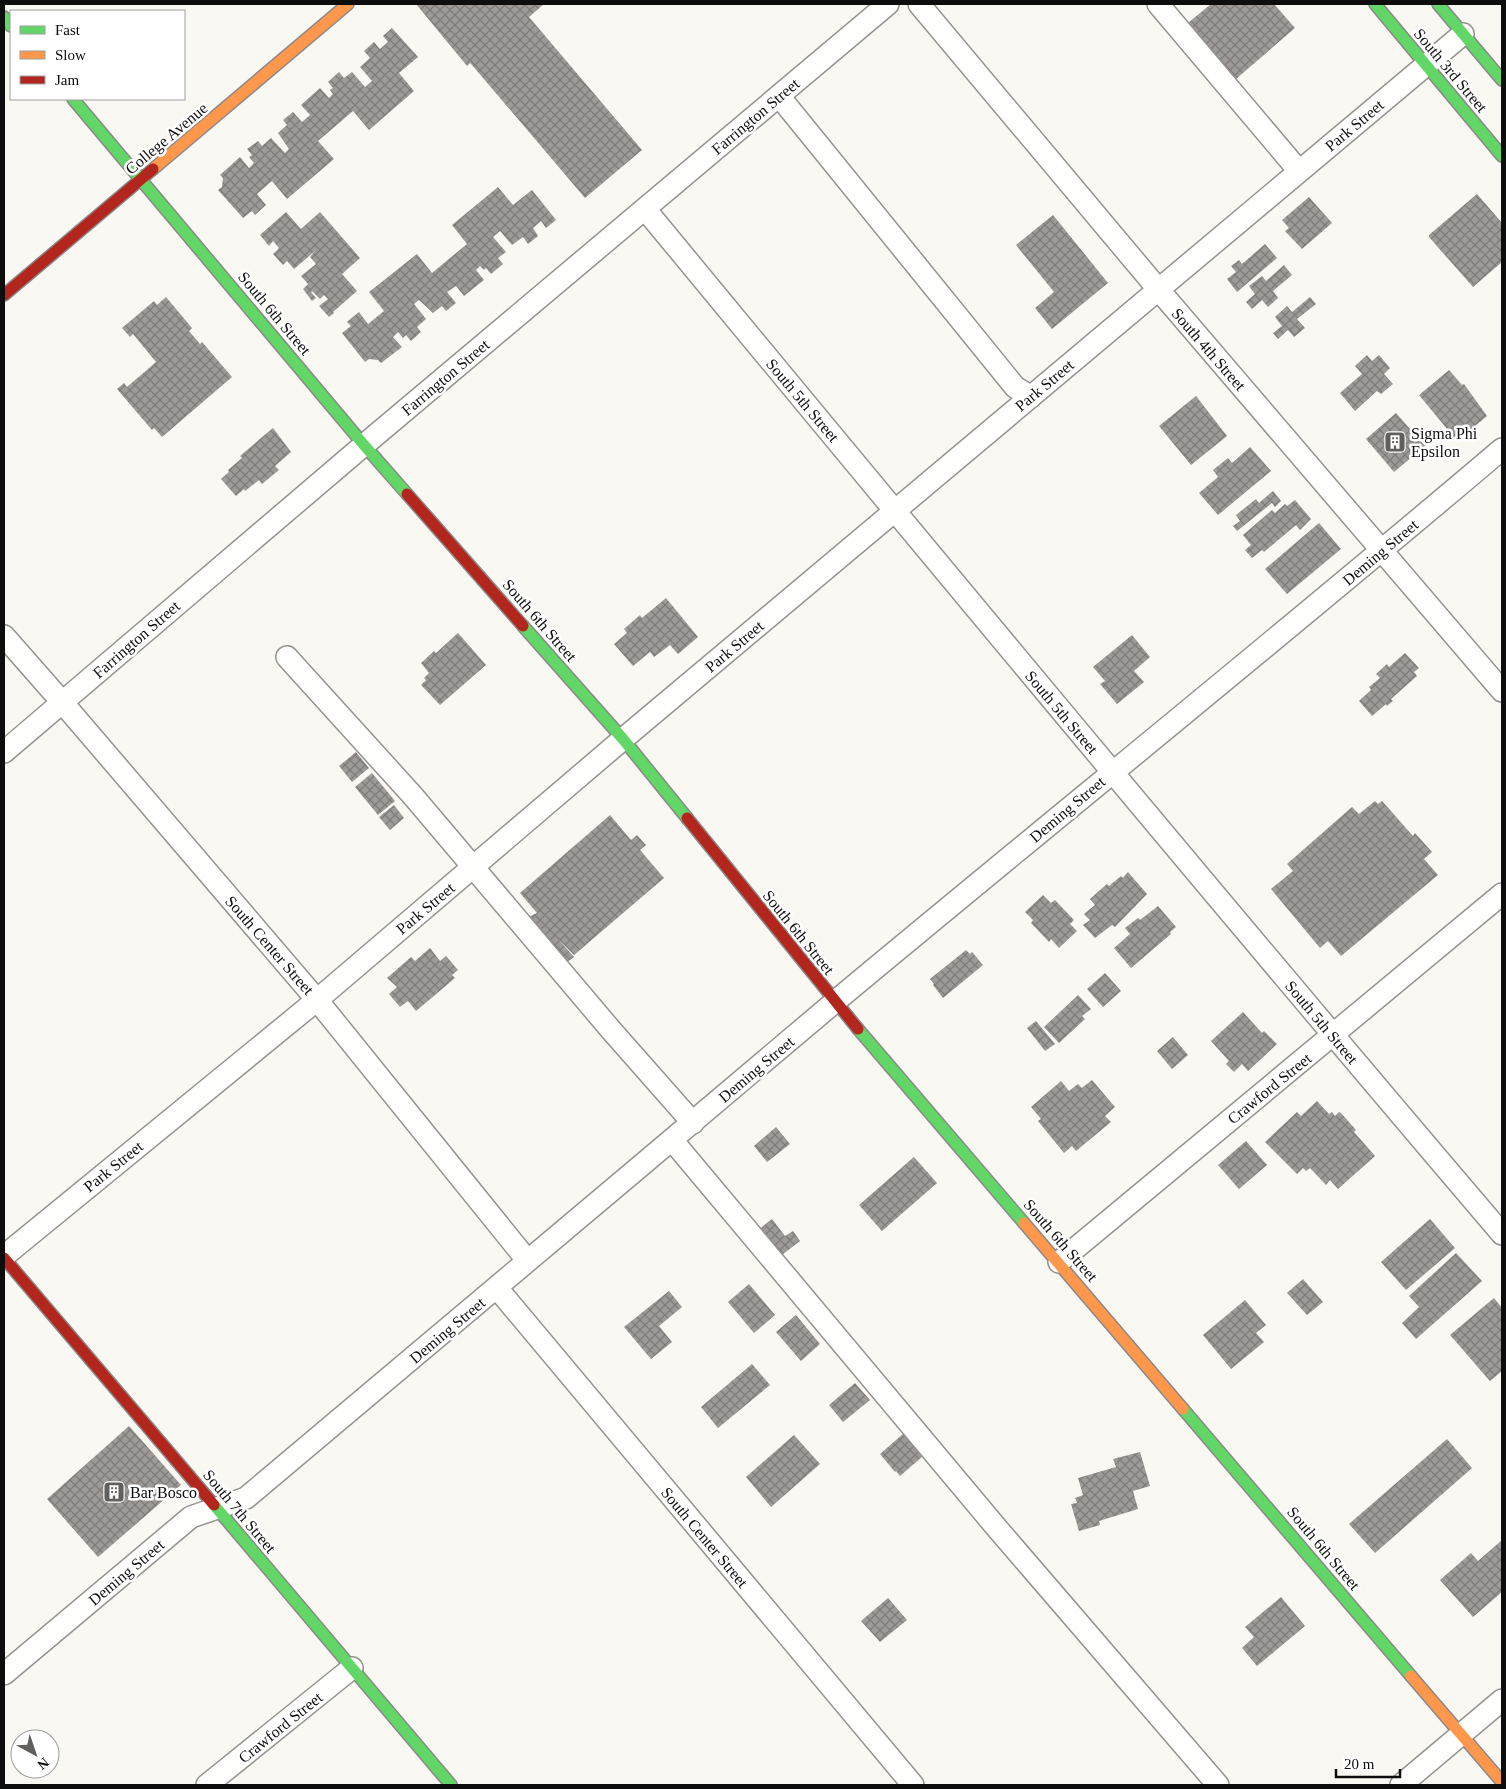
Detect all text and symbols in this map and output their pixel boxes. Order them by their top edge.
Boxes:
legend [10,10,185,100]
text: Fast [55,22,81,38]
street label: South 3rd Street [1411,25,1491,116]
text: Slow [55,47,86,63]
text: Jam [55,72,79,88]
street label: Farrington Street [708,75,804,159]
street label: Park Street [1322,96,1387,155]
street label: College Avenue [122,99,211,178]
street label: South 6th Street [235,268,315,359]
street label: South 4th Street [1168,305,1249,394]
street label: Farrington Street [398,336,494,420]
street label: South 5th Street [763,355,843,446]
street label: Park Street [1012,356,1077,415]
place label: Sigma Phi Epsilon [1411,425,1478,461]
building icon: Sigma Phi Epsilon [1383,430,1407,454]
street label: Deming Street [1339,516,1422,590]
street label: South 6th Street [499,576,580,665]
street label: Farrington Street [90,597,184,682]
street label: Park Street [702,617,767,676]
street label: South 5th Street [1022,667,1102,758]
street label: Deming Street [1026,773,1109,847]
street label: Park Street [393,879,458,938]
street label: South 6th Street [760,887,838,978]
street label: South Center Street [222,892,318,999]
street label: South 5th Street [1282,977,1362,1068]
street label: Deming Street [715,1033,798,1107]
street label: Crawford Street [1224,1049,1315,1127]
street label: Park Street [81,1137,147,1195]
street label: South 6th Street [1020,1196,1101,1285]
street label: Deming Street [406,1294,489,1368]
street label: South 7th Street [200,1466,280,1557]
building icon: Bar Bosco [102,1480,126,1504]
place label: Bar Bosco [130,1484,197,1501]
street label: South Center Street [658,1484,752,1591]
street label: South 6th Street [1284,1503,1364,1594]
street label: Deming Street [85,1536,168,1610]
street label: Crawford Street [235,1688,326,1766]
north arrow [10,1729,60,1779]
scale bar [1336,1746,1400,1778]
text: N [34,1755,52,1773]
text: 20 m [1344,1756,1375,1772]

